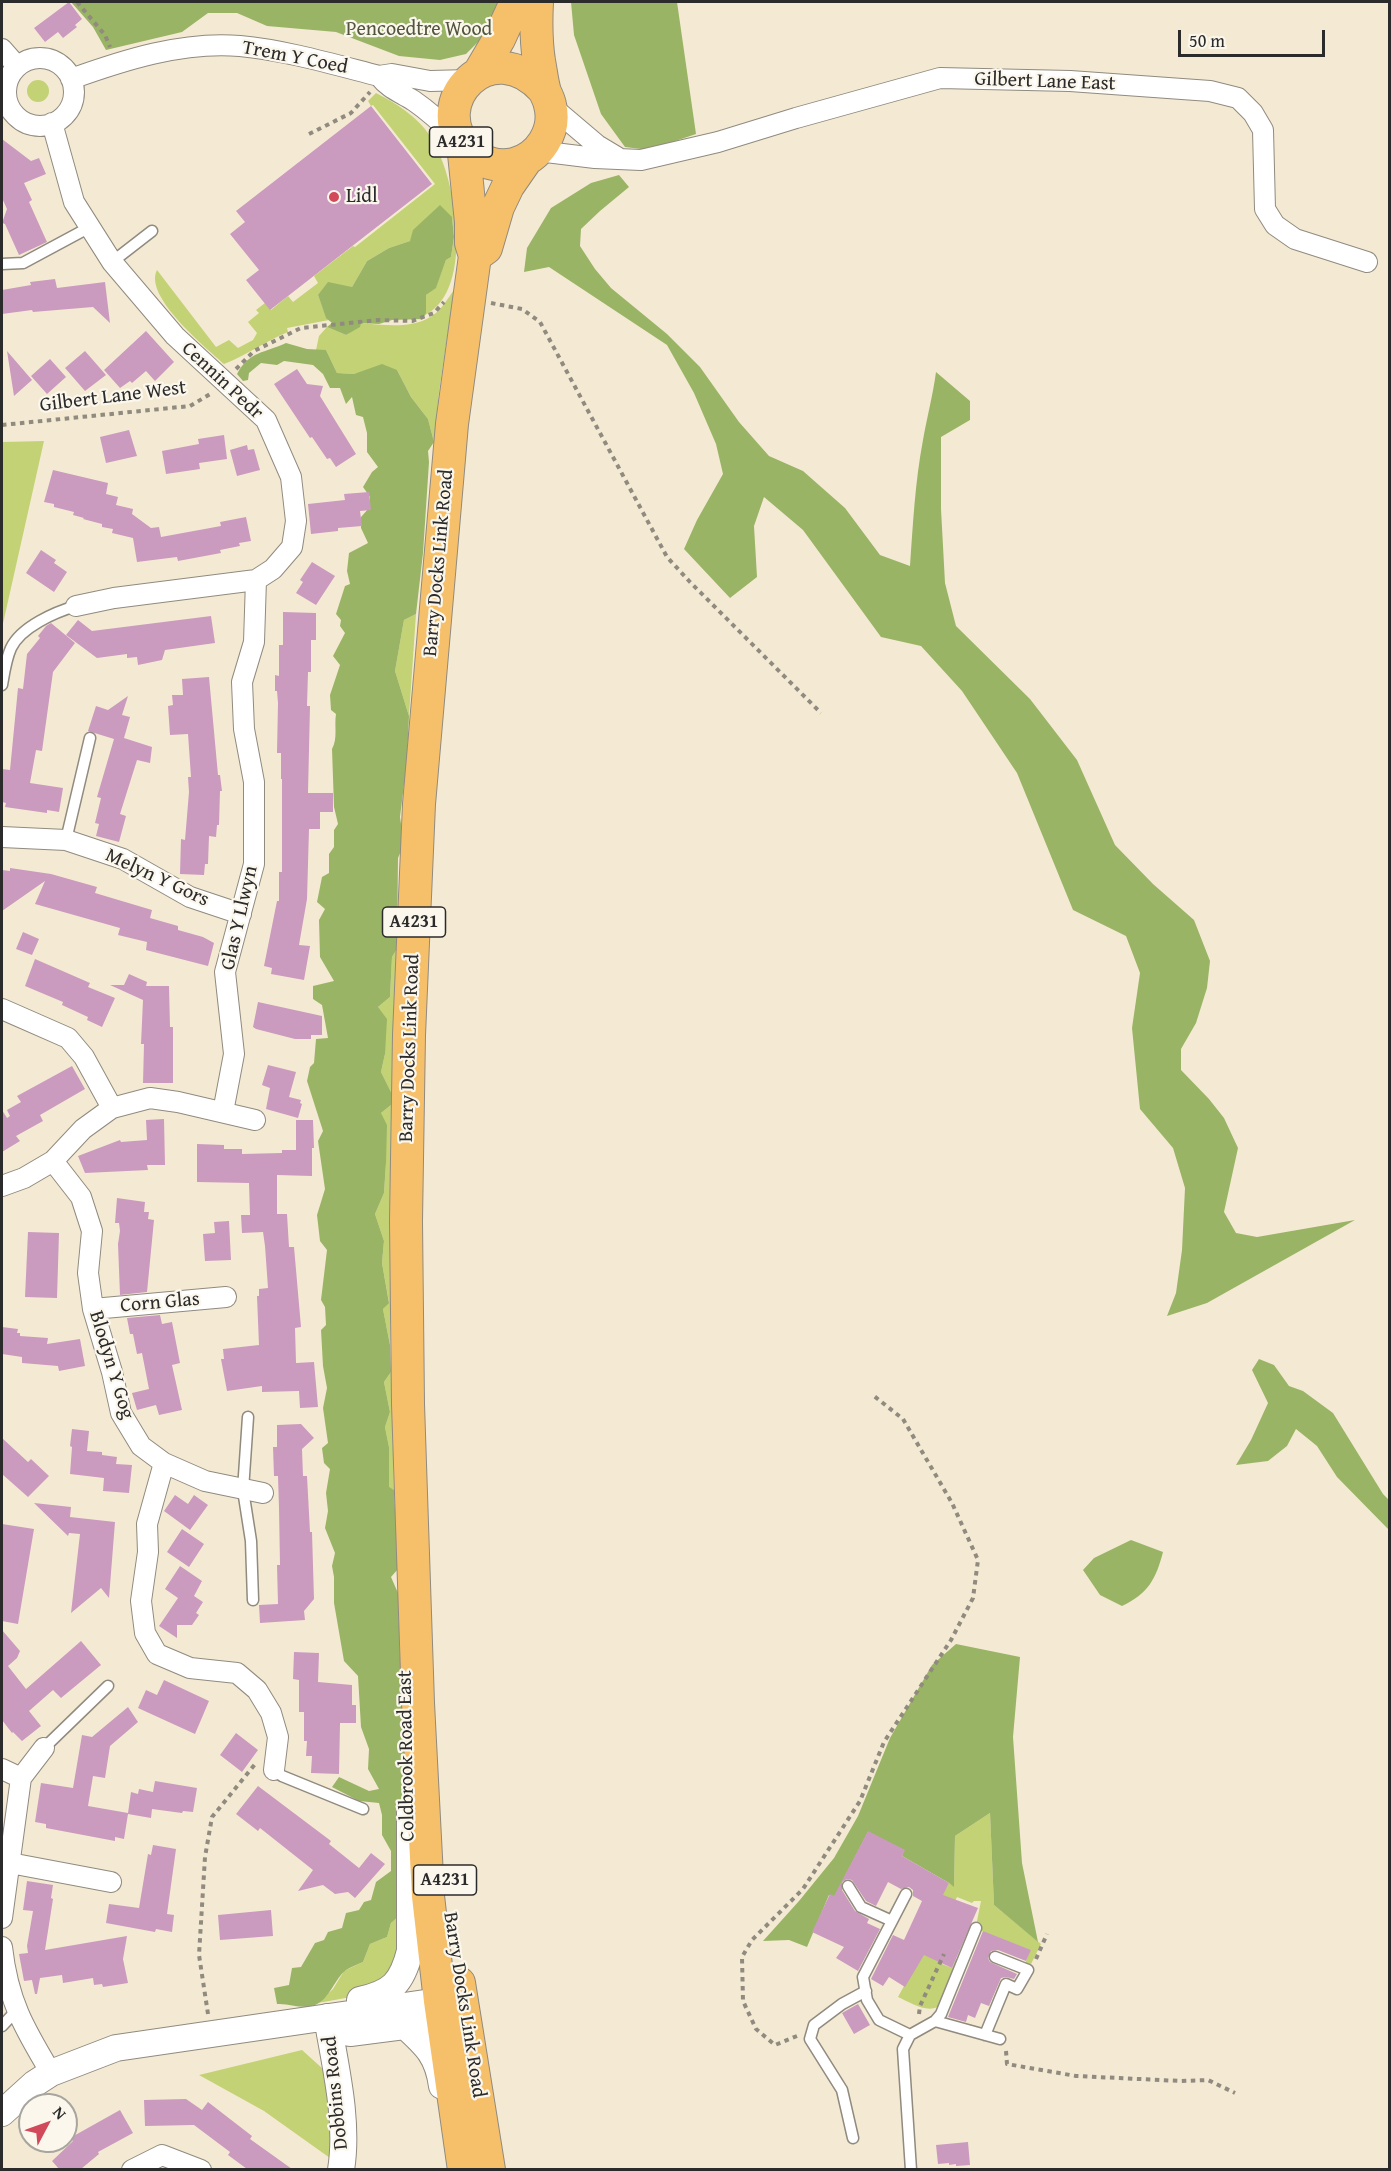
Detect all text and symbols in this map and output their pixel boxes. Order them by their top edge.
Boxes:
park label: Pencoedtre Wood [346,18,492,42]
scale bar [1181,18,1328,56]
text: 50 m [1189,27,1225,54]
street label: Trem Y Coed [240,36,350,80]
street label: Gilbert Lane East [974,68,1116,96]
road number: A4231 [430,127,492,157]
place label: Lidl [346,185,378,209]
marker: Lidl [327,190,341,204]
street label: Cennin Pedr [176,337,268,425]
street label: Gilbert Lane West [38,376,188,418]
street label: Barry Docks Link Road [419,468,459,658]
street label: Melyn Y Gors [101,844,213,912]
street label: Glas Y Llwyn [216,863,264,973]
road number: A4231 [382,907,446,937]
street label: Barry Docks Link Road [395,954,425,1142]
street label: Corn Glas [119,1288,201,1318]
street label: Blodyn Y Gog [83,1308,139,1422]
street label: Coldbrook Road East [394,1670,420,1842]
road number: A4231 [414,1865,476,1895]
street label: Barry Docks Link Road [437,1910,491,2100]
street label: Dobbins Road [318,2035,354,2151]
north arrow [18,2093,78,2153]
text: N [48,2101,73,2124]

